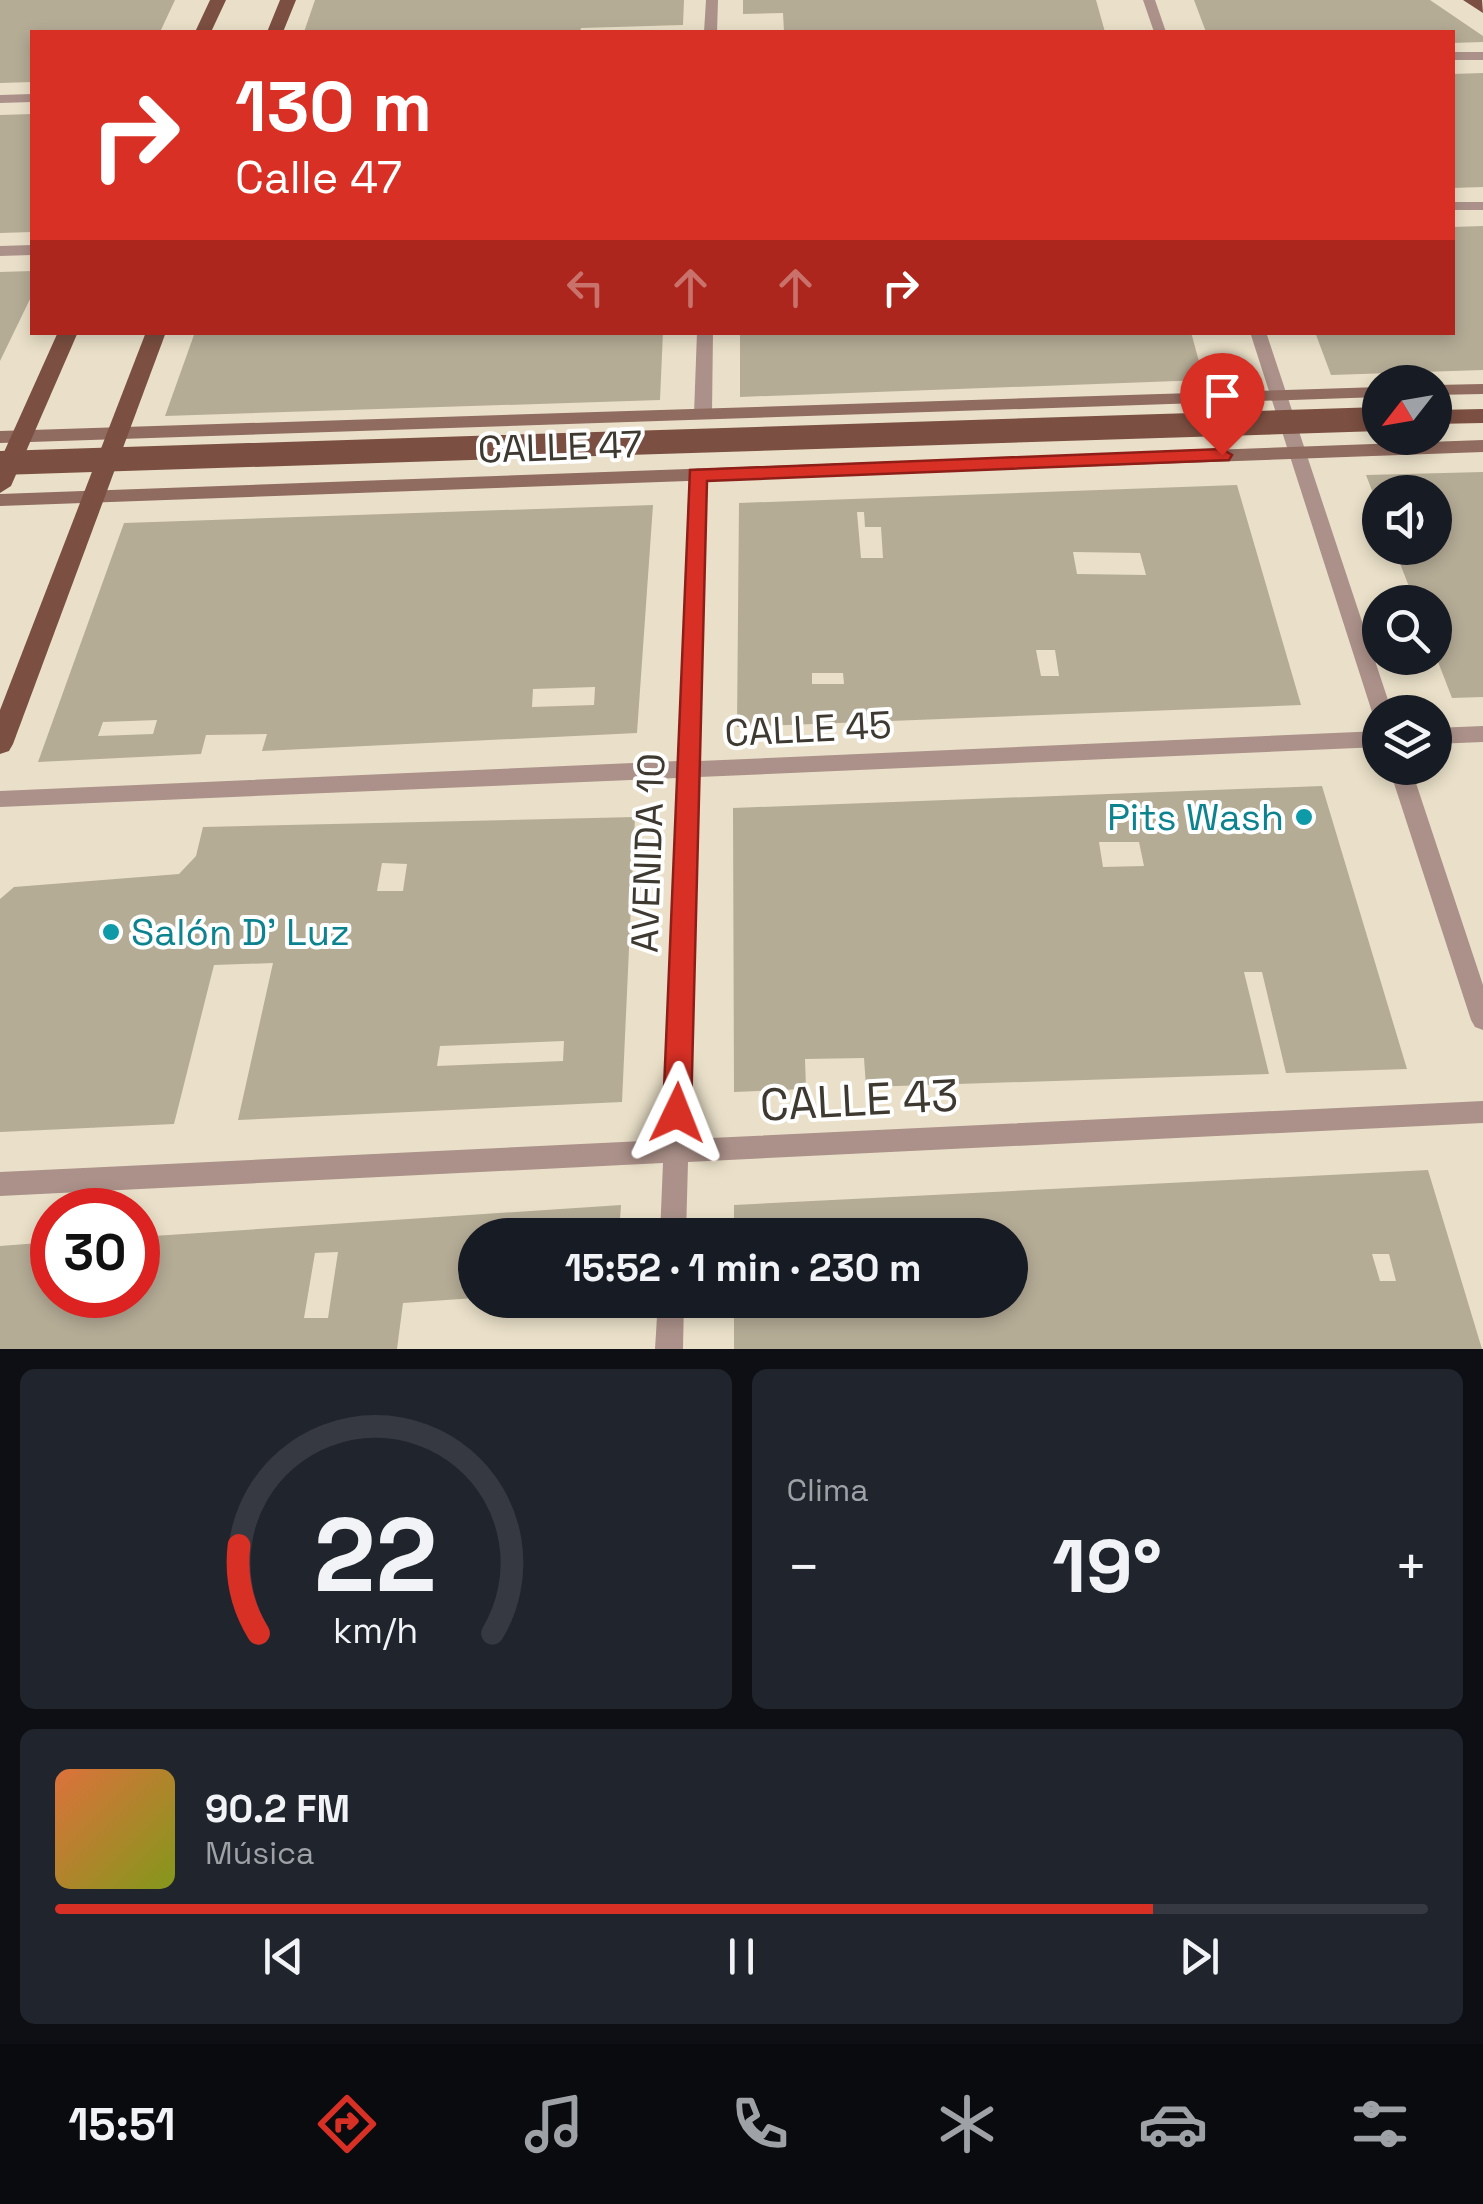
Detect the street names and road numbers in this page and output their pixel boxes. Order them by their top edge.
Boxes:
street label: CALLE 47 [477,420,643,474]
street label: CALLE 45 [723,701,893,757]
street label: AVENIDA 10 [621,752,675,954]
street label: CALLE 43 [758,1066,960,1134]

